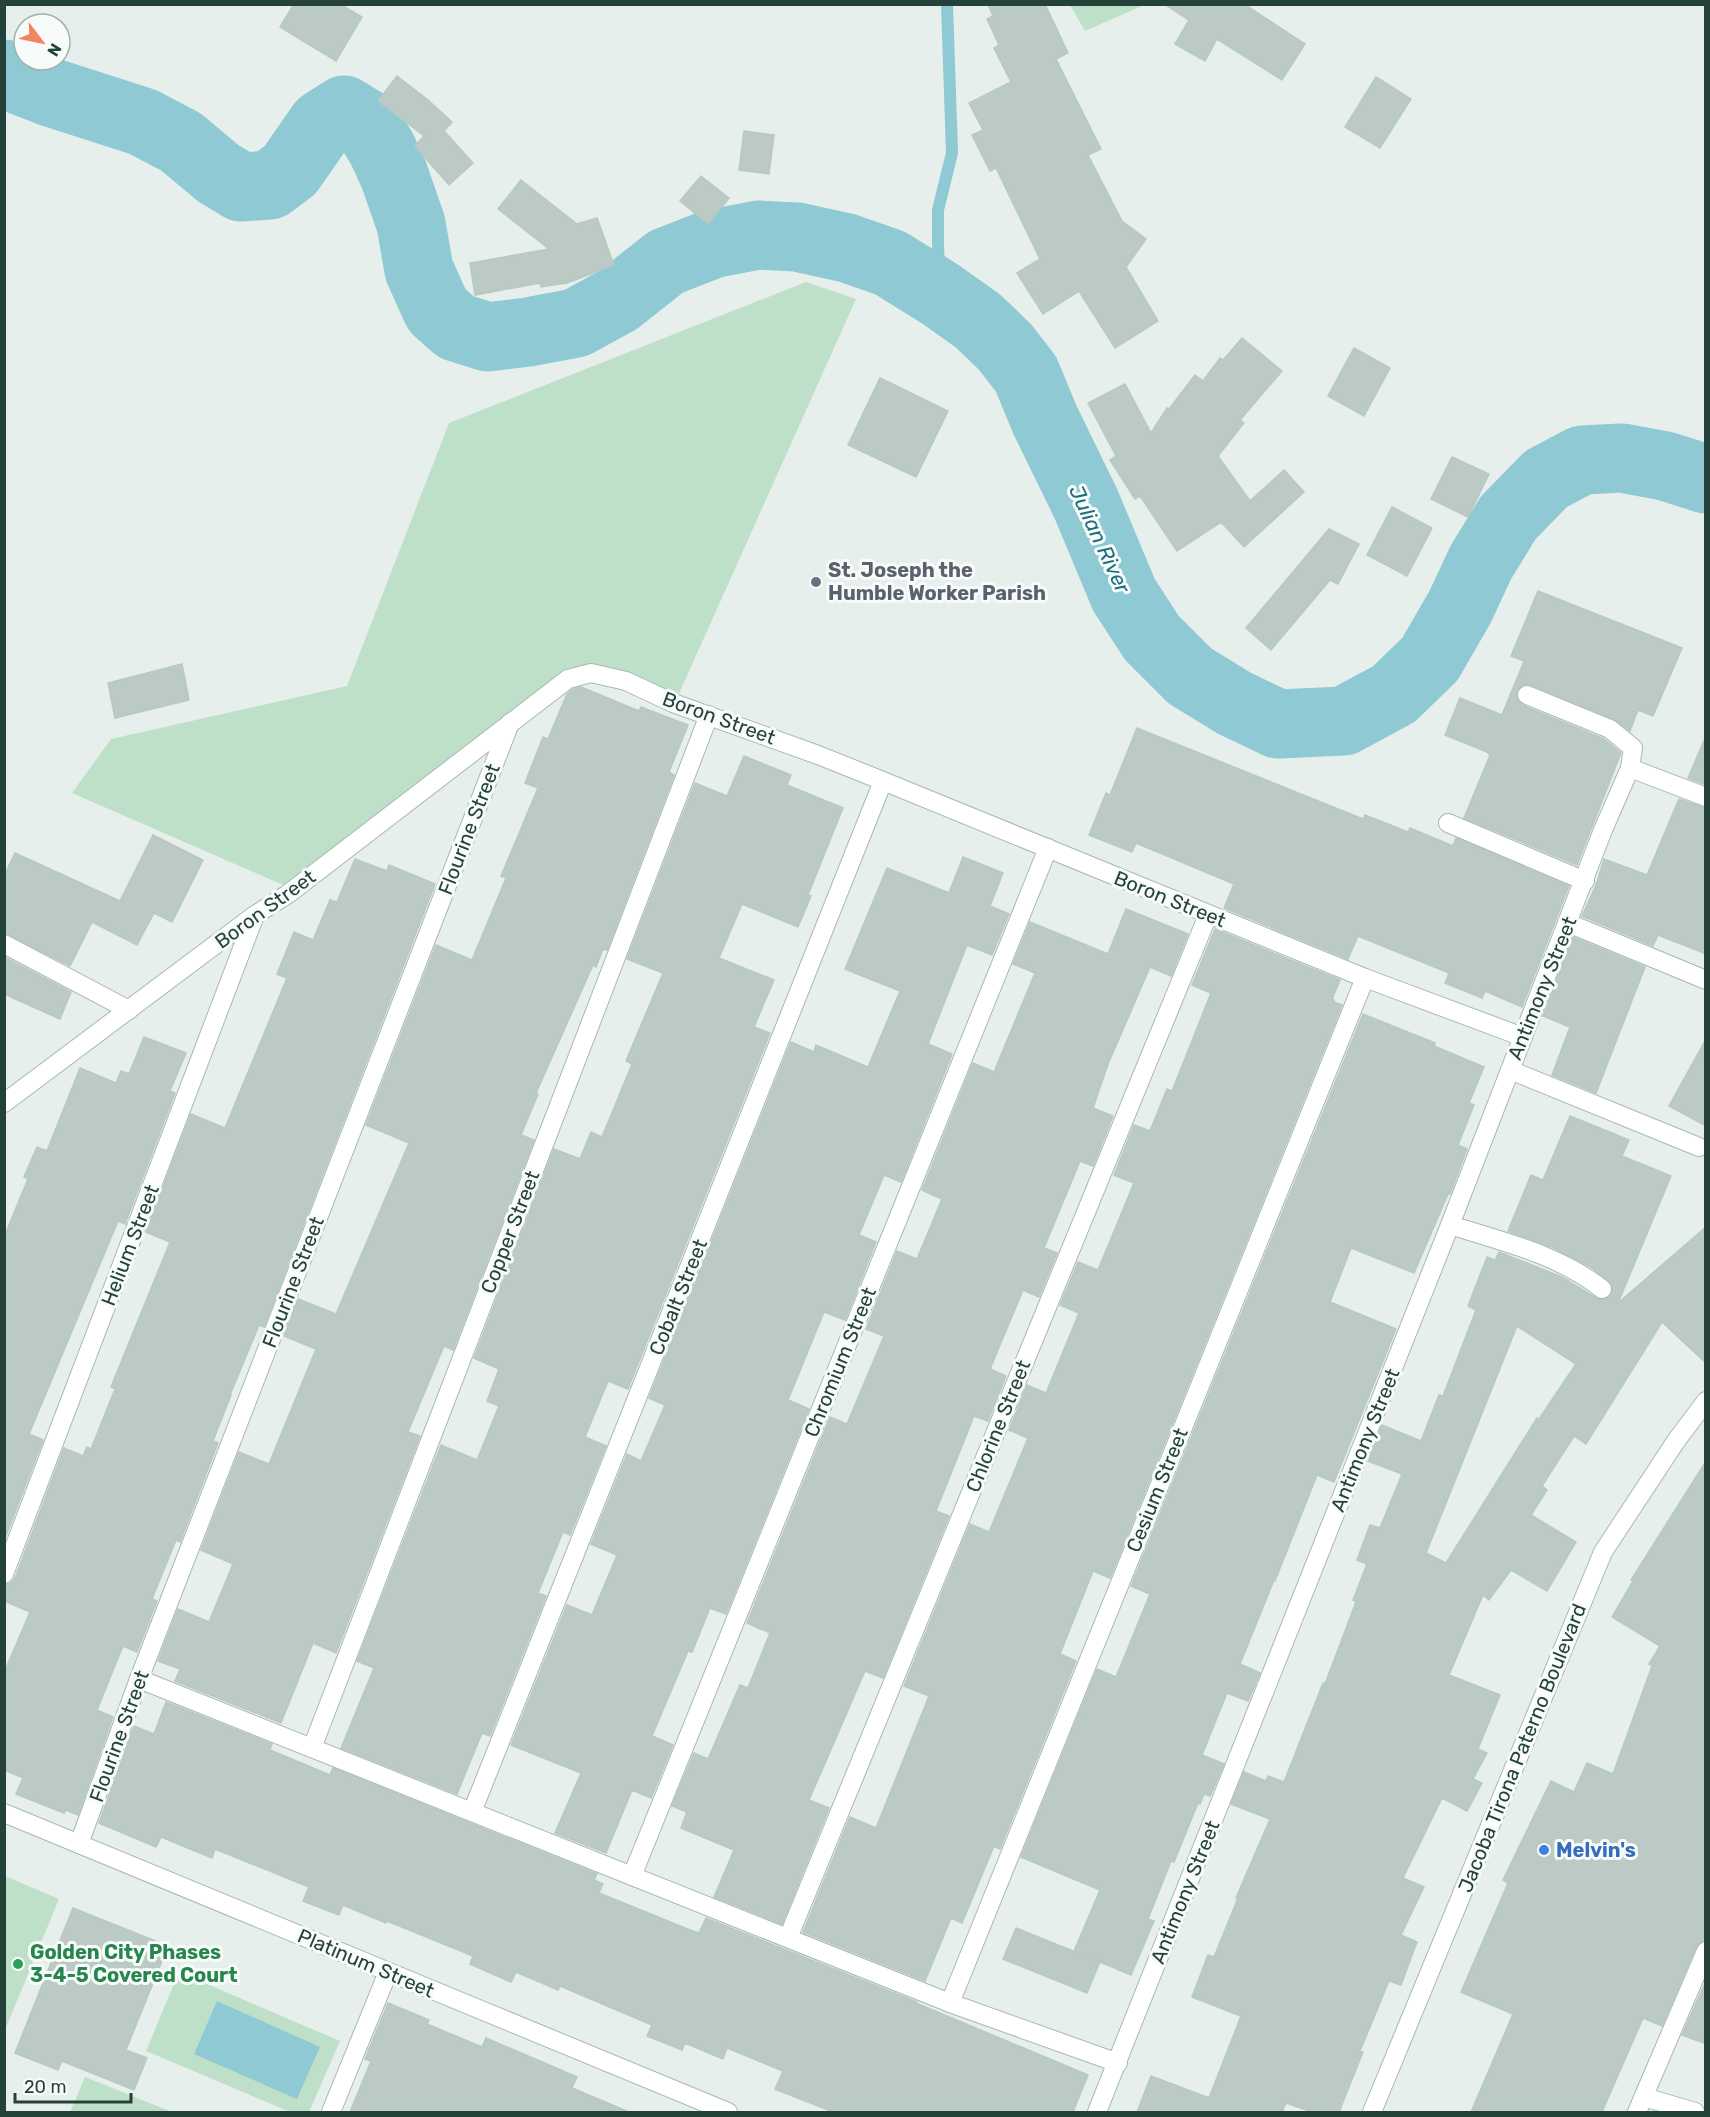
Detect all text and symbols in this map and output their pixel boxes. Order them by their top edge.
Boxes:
north arrow [12,12,72,72]
text: N [43,40,65,60]
water label: Julian River [1064,481,1136,598]
place label: St. Joseph the Humble Worker Parish [828,558,1046,605]
marker: St. Joseph the Humble Worker Parish [809,575,823,589]
street label: Boron Street [659,686,779,750]
street label: Flourine Street [433,760,505,898]
street label: Boron Street [210,864,320,954]
street label: Boron Street [1111,866,1230,932]
street label: Antimony Street [1502,913,1582,1063]
street label: Copper Street [476,1167,545,1297]
street label: Helium Street [96,1181,164,1309]
street label: Flourine Street [257,1213,329,1351]
street label: Cobalt Street [644,1235,712,1359]
street label: Chromium Street [799,1283,881,1440]
street label: Chlorine Street [961,1356,1035,1496]
street label: Antimony Street [1325,1365,1405,1515]
street label: Cesium Street [1121,1424,1193,1556]
street label: Jacoba Tirona Paterno Boulevard [1453,1600,1591,1896]
street label: Flourine Street [84,1667,154,1805]
street label: Antimony Street [1145,1817,1225,1967]
place label: Melvin's [1556,1838,1636,1862]
marker: Melvin's [1537,1843,1551,1857]
street label: Platinum Street [294,1923,438,2003]
place label: Golden City Phases 3-4-5 Covered Court [30,1940,238,1987]
marker: Golden City Phases 3-4-5 Covered Court [11,1957,25,1971]
scale bar [15,2066,130,2104]
text: 20 m [24,2076,66,2098]

